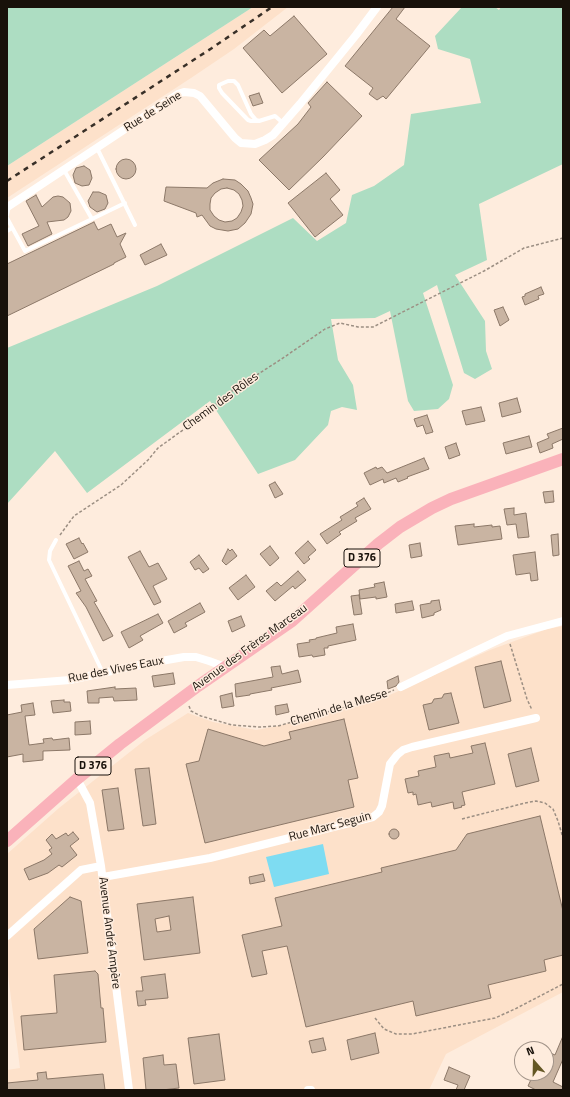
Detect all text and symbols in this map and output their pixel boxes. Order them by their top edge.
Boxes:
street label: Rue de Seine [122,89,184,135]
street label: Chemin des Rôles [181,370,261,434]
road number: D 376 [344,549,380,567]
street label: Avenue des Frères Marceau [190,601,310,695]
street label: Rue des Vives Eaux [67,654,165,686]
street label: Chemin de la Messe [289,686,389,730]
road number: D 376 [75,757,111,775]
street label: Rue Marc Seguin [287,809,373,845]
street label: Avenue André Ampère [95,876,123,990]
north arrow [514,1041,554,1081]
text: N [524,1042,537,1059]

